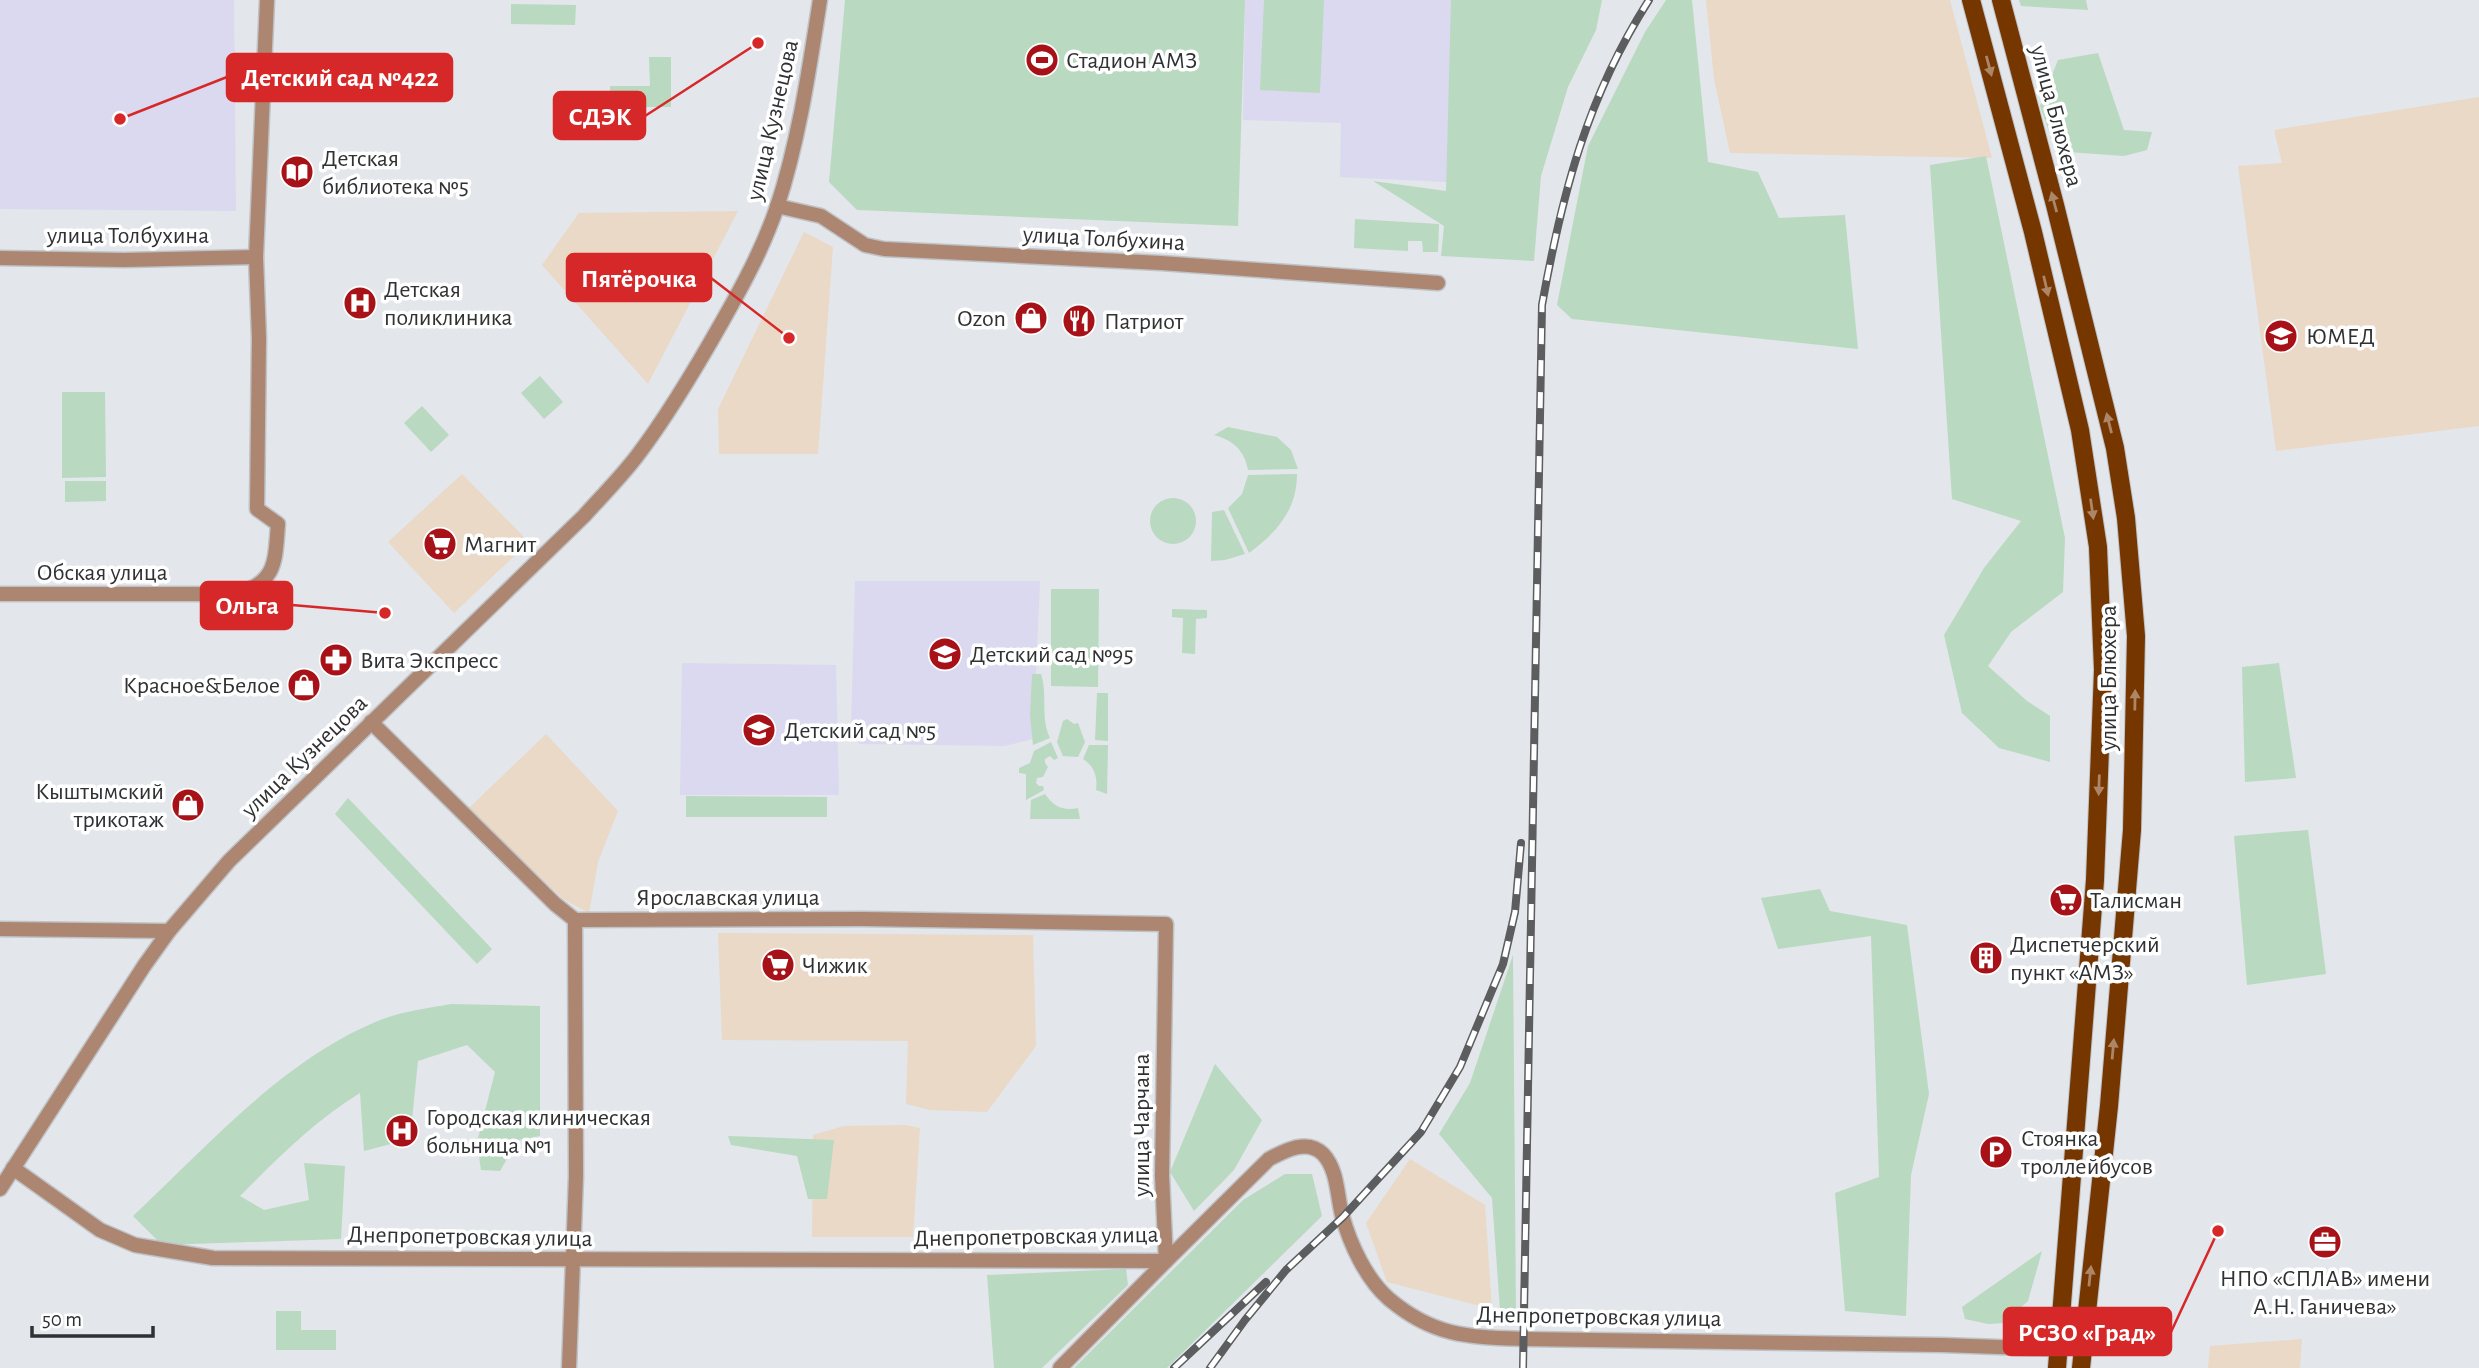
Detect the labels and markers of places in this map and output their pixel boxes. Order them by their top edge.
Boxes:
sports icon: Стадион АМЗ [1023,41,1061,79]
place label: Стадион АМЗ [1066,49,1197,73]
callout: Детский сад №422 [227,54,452,101]
callout: СДЭК [554,92,645,139]
place label: Детская библиотека №5 [322,147,469,199]
library icon: Детская библиотека №5 [278,153,316,191]
callout: Пятёрочка [567,254,711,301]
place label: Детская поликлиника [384,278,512,330]
hospital icon: Детская поликлиника [341,284,379,322]
shop icon: Ozon [1012,299,1050,337]
restaurant icon: Патриот [1060,302,1098,340]
place label: Ozon [957,307,1006,331]
place label: Патриот [1104,310,1184,334]
school or university icon: ЮМЕД [2262,317,2300,355]
place label: ЮМЕД [2306,325,2375,349]
supermarket icon: Магнит [421,525,459,563]
place label: Магнит [464,533,536,557]
callout: Ольга [201,582,292,629]
school or university icon: Детский сад №95 [926,635,964,673]
pharmacy icon: Вита Экспресс [317,641,355,679]
place label: Детский сад №95 [970,643,1133,667]
place label: Вита Экспресс [360,649,499,673]
shop icon: Красное&Белое [285,666,323,704]
place label: Красное&Белое [123,674,280,698]
school or university icon: Детский сад №5 [740,711,778,749]
place label: Детский сад №5 [784,719,936,743]
place label: Кыштымский трикотаж [35,780,164,832]
shop icon: Кыштымский трикотаж [169,786,207,824]
supermarket icon: Талисман [2047,881,2085,919]
place label: Талисман [2090,889,2182,913]
place label: Диспетчерский пункт «АМЗ» [2010,933,2160,985]
building icon: Диспетчерский пункт «АМЗ» [1967,939,2005,977]
supermarket icon: Чижик [759,946,797,984]
place label: Чижик [802,954,868,978]
place label: Городская клиническая больница №1 [426,1106,651,1158]
hospital icon: Городская клиническая больница №1 [383,1112,421,1150]
place label: Стоянка троллейбусов [2020,1127,2153,1179]
parking icon: Стоянка троллейбусов [1977,1133,2015,1171]
office icon: НПО «СПЛАВ» имени А.Н. Ганичева» [2306,1223,2344,1261]
place label: НПО «СПЛАВ» имени А.Н. Ганичева» [2220,1267,2430,1319]
callout: РСЗО «Град» [2004,1308,2171,1355]

